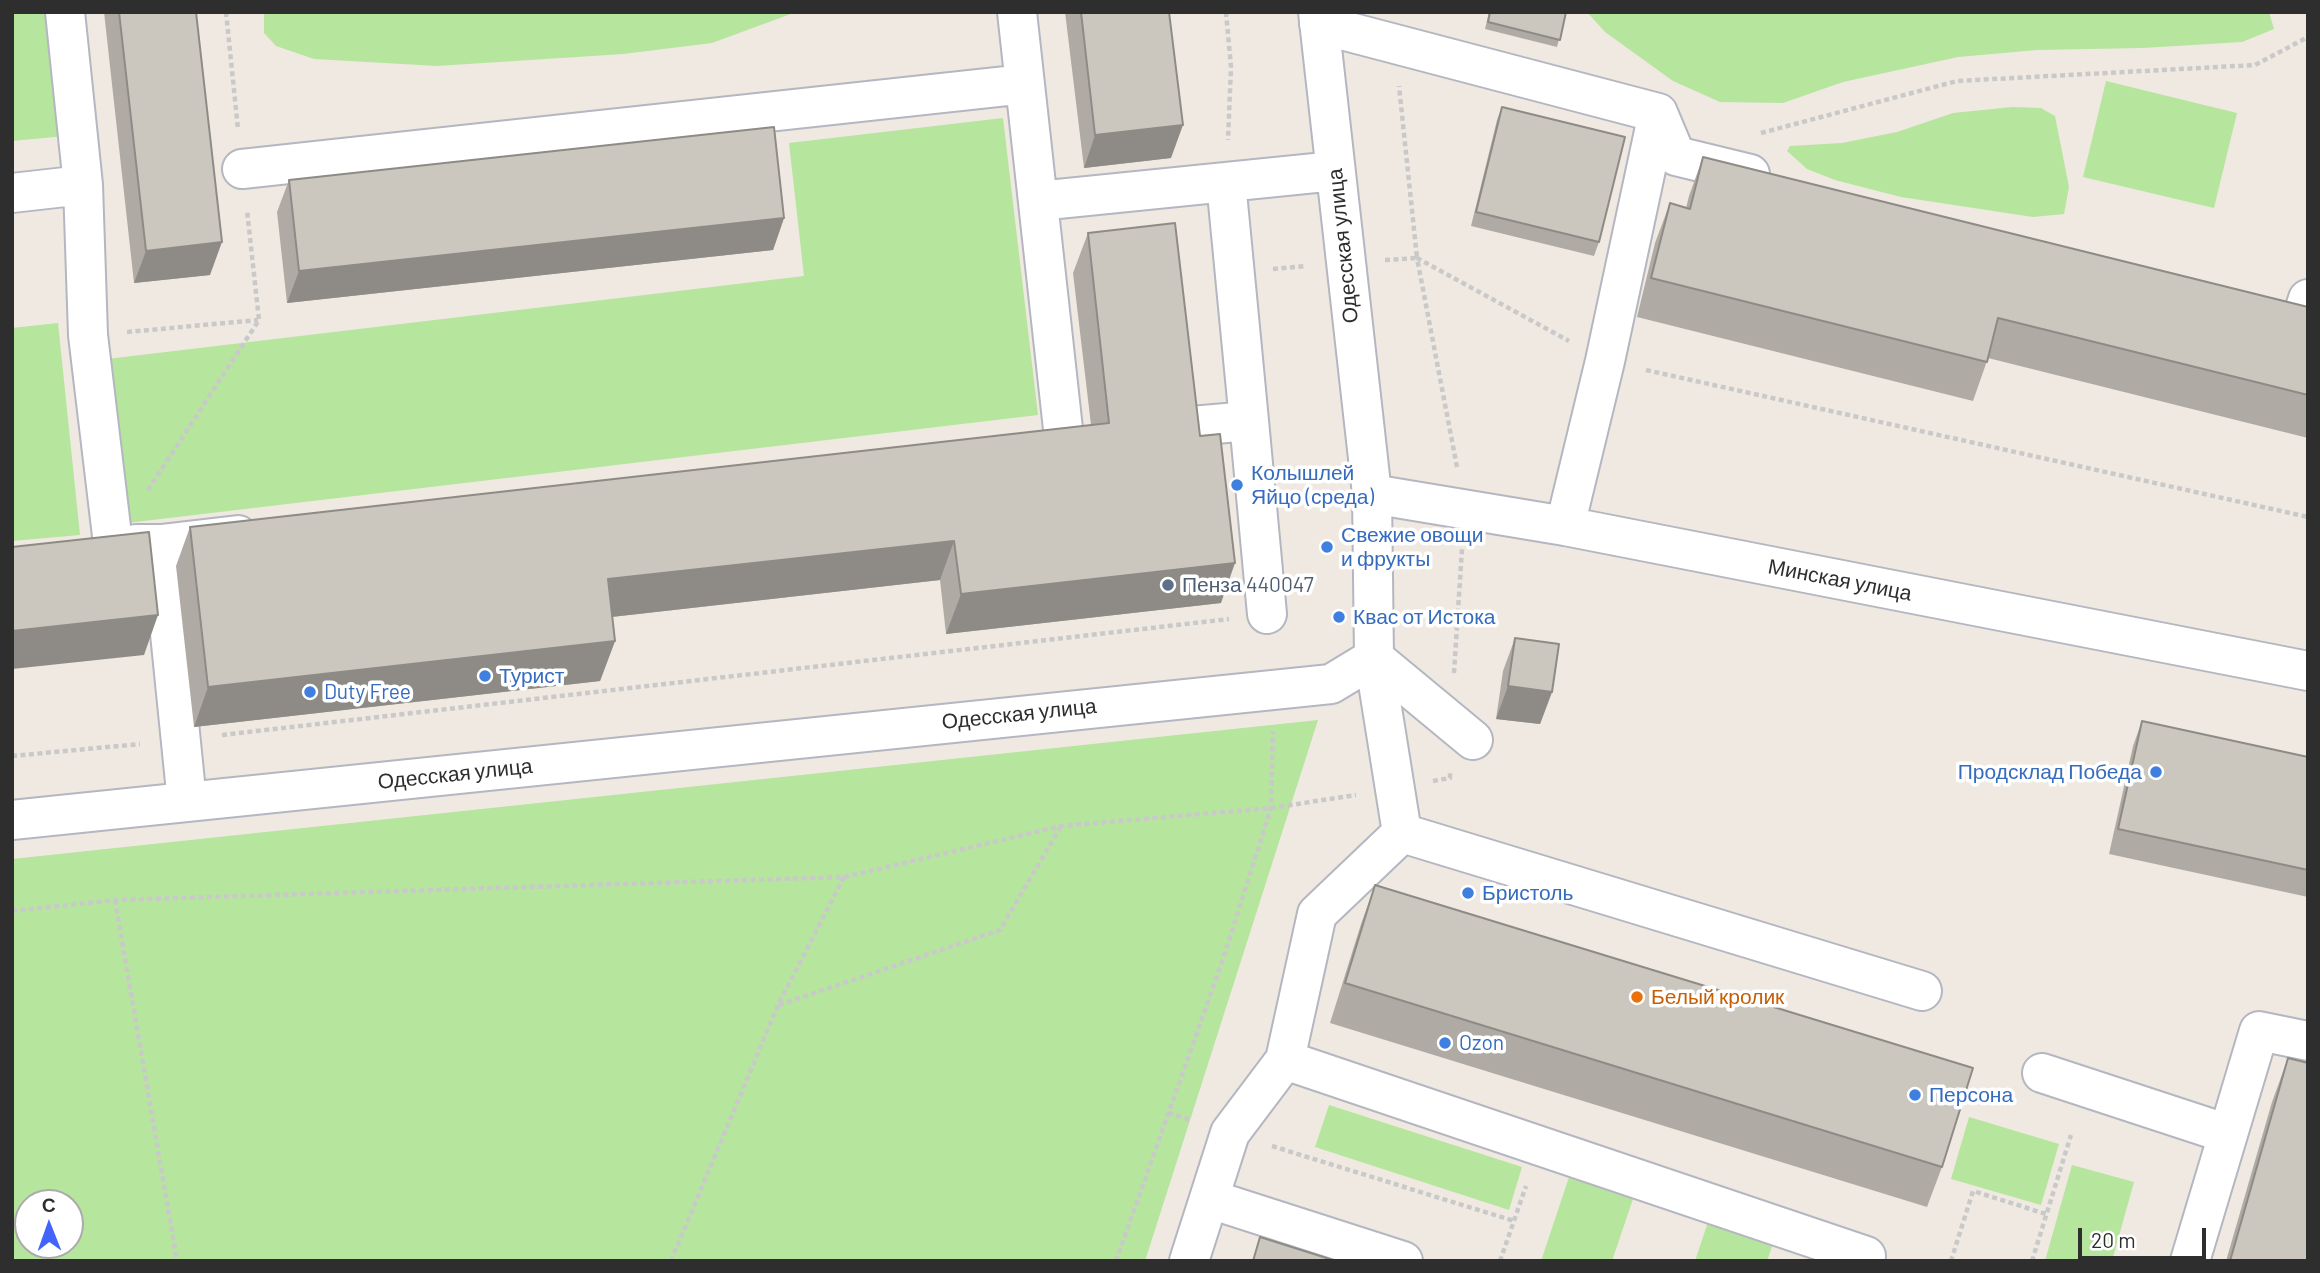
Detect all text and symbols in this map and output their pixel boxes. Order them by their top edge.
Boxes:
street label: Одесская улица [1322,167,1364,325]
place label: Колышлей Яйцо (среда) [1251,460,1374,510]
marker: Колышлей Яйцо (среда) [1229,477,1245,493]
place label: Свежие овощи и фрукты [1341,522,1483,572]
marker: Свежие овощи и фрукты [1319,539,1335,555]
street label: Минская улица [1766,554,1914,606]
place label: Пенза 440047 [1182,572,1314,598]
marker: Пенза 440047 [1160,577,1176,593]
place label: Квас от Истока [1353,604,1496,630]
marker: Квас от Истока [1331,609,1347,625]
place label: Турист [499,663,564,689]
marker: Турист [477,668,493,684]
place label: Duty Free [324,679,411,705]
marker: Duty Free [302,684,318,700]
street label: Одесская улица [940,693,1098,735]
street label: Одесская улица [376,753,534,795]
place label: Продсклад Победа [1958,759,2142,785]
marker: Продсклад Победа [2148,764,2164,780]
place label: Бристоль [1482,880,1573,906]
marker: Бристоль [1460,885,1476,901]
place label: Белый кролик [1651,984,1784,1010]
marker: Белый кролик [1629,989,1645,1005]
place label: Ozon [1459,1030,1504,1056]
marker: Ozon [1437,1035,1453,1051]
place label: Персона [1929,1082,2013,1108]
marker: Персона [1907,1087,1923,1103]
north arrow [14,1189,84,1259]
text: С [42,1193,56,1216]
scale bar [2082,1214,2210,1258]
text: 20 m [2091,1227,2136,1252]

